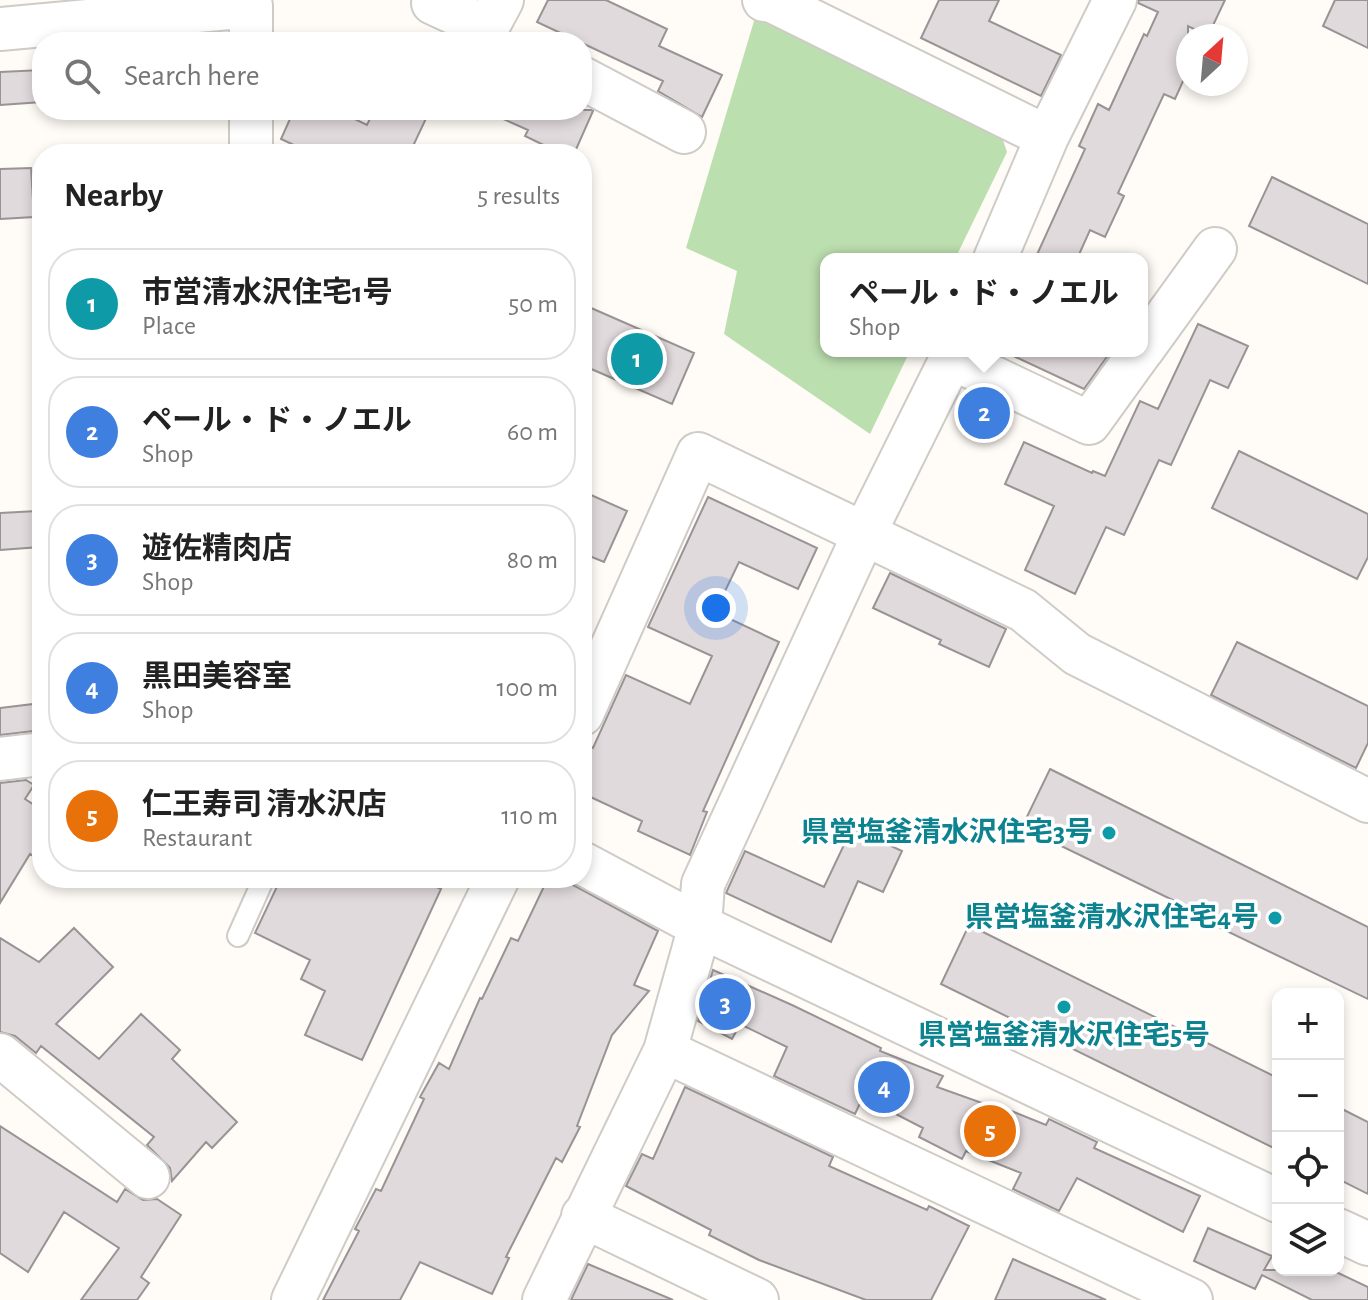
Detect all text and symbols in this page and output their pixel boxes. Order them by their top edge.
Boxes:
north arrow [1176,24,1248,96]
search box [32,32,592,120]
icon: search [60,54,104,98]
text: Search here [124,61,260,91]
text: Nearby [64,179,163,213]
text: 5 results [477,183,560,209]
popup [820,253,1148,357]
text: 市営清水沢住宅1号 [142,278,393,308]
text: ペール・ド・ノエル [849,279,1119,309]
text: 1 [87,291,97,317]
text: 50 m [508,291,558,317]
text: Place [142,313,196,339]
text: Shop [849,314,901,340]
pin: 1 [611,329,663,389]
pin: 2 [958,383,1010,443]
text: ペール・ド・ノエル [142,406,412,436]
text: 2 [86,419,98,445]
text: 60 m [507,419,558,445]
text: Shop [142,441,194,467]
text: 遊佐精肉店 [142,534,292,564]
text: 3 [86,547,98,573]
text: 80 m [507,547,558,573]
text: Shop [142,569,194,595]
your location [696,588,736,628]
text: 黒田美容室 [142,662,292,692]
text: 4 [85,675,99,701]
text: 100 m [497,675,558,701]
text: Shop [142,697,194,723]
text: 仁王寿司 清水沢店 [142,790,387,820]
text: 5 [86,803,98,829]
text: 110 m [501,803,558,829]
place label: 県営塩釜清水沢住宅3号 [801,817,1093,847]
marker: 県営塩釜清水沢住宅3号 [1100,824,1118,842]
text: Restaurant [142,825,252,851]
place label: 県営塩釜清水沢住宅4号 [965,902,1259,932]
marker: 県営塩釜清水沢住宅4号 [1266,909,1284,927]
pin: 3 [699,974,751,1034]
map controls [1272,988,1344,1276]
button: + [1272,988,1344,1060]
marker: 県営塩釜清水沢住宅5号 [1055,998,1073,1016]
place label: 県営塩釜清水沢住宅5号 [918,1020,1210,1050]
pin: 4 [858,1057,910,1117]
button: − [1272,1060,1344,1132]
pin: 5 [964,1101,1016,1161]
button: locate [1272,1132,1344,1204]
button: layers [1272,1204,1344,1276]

